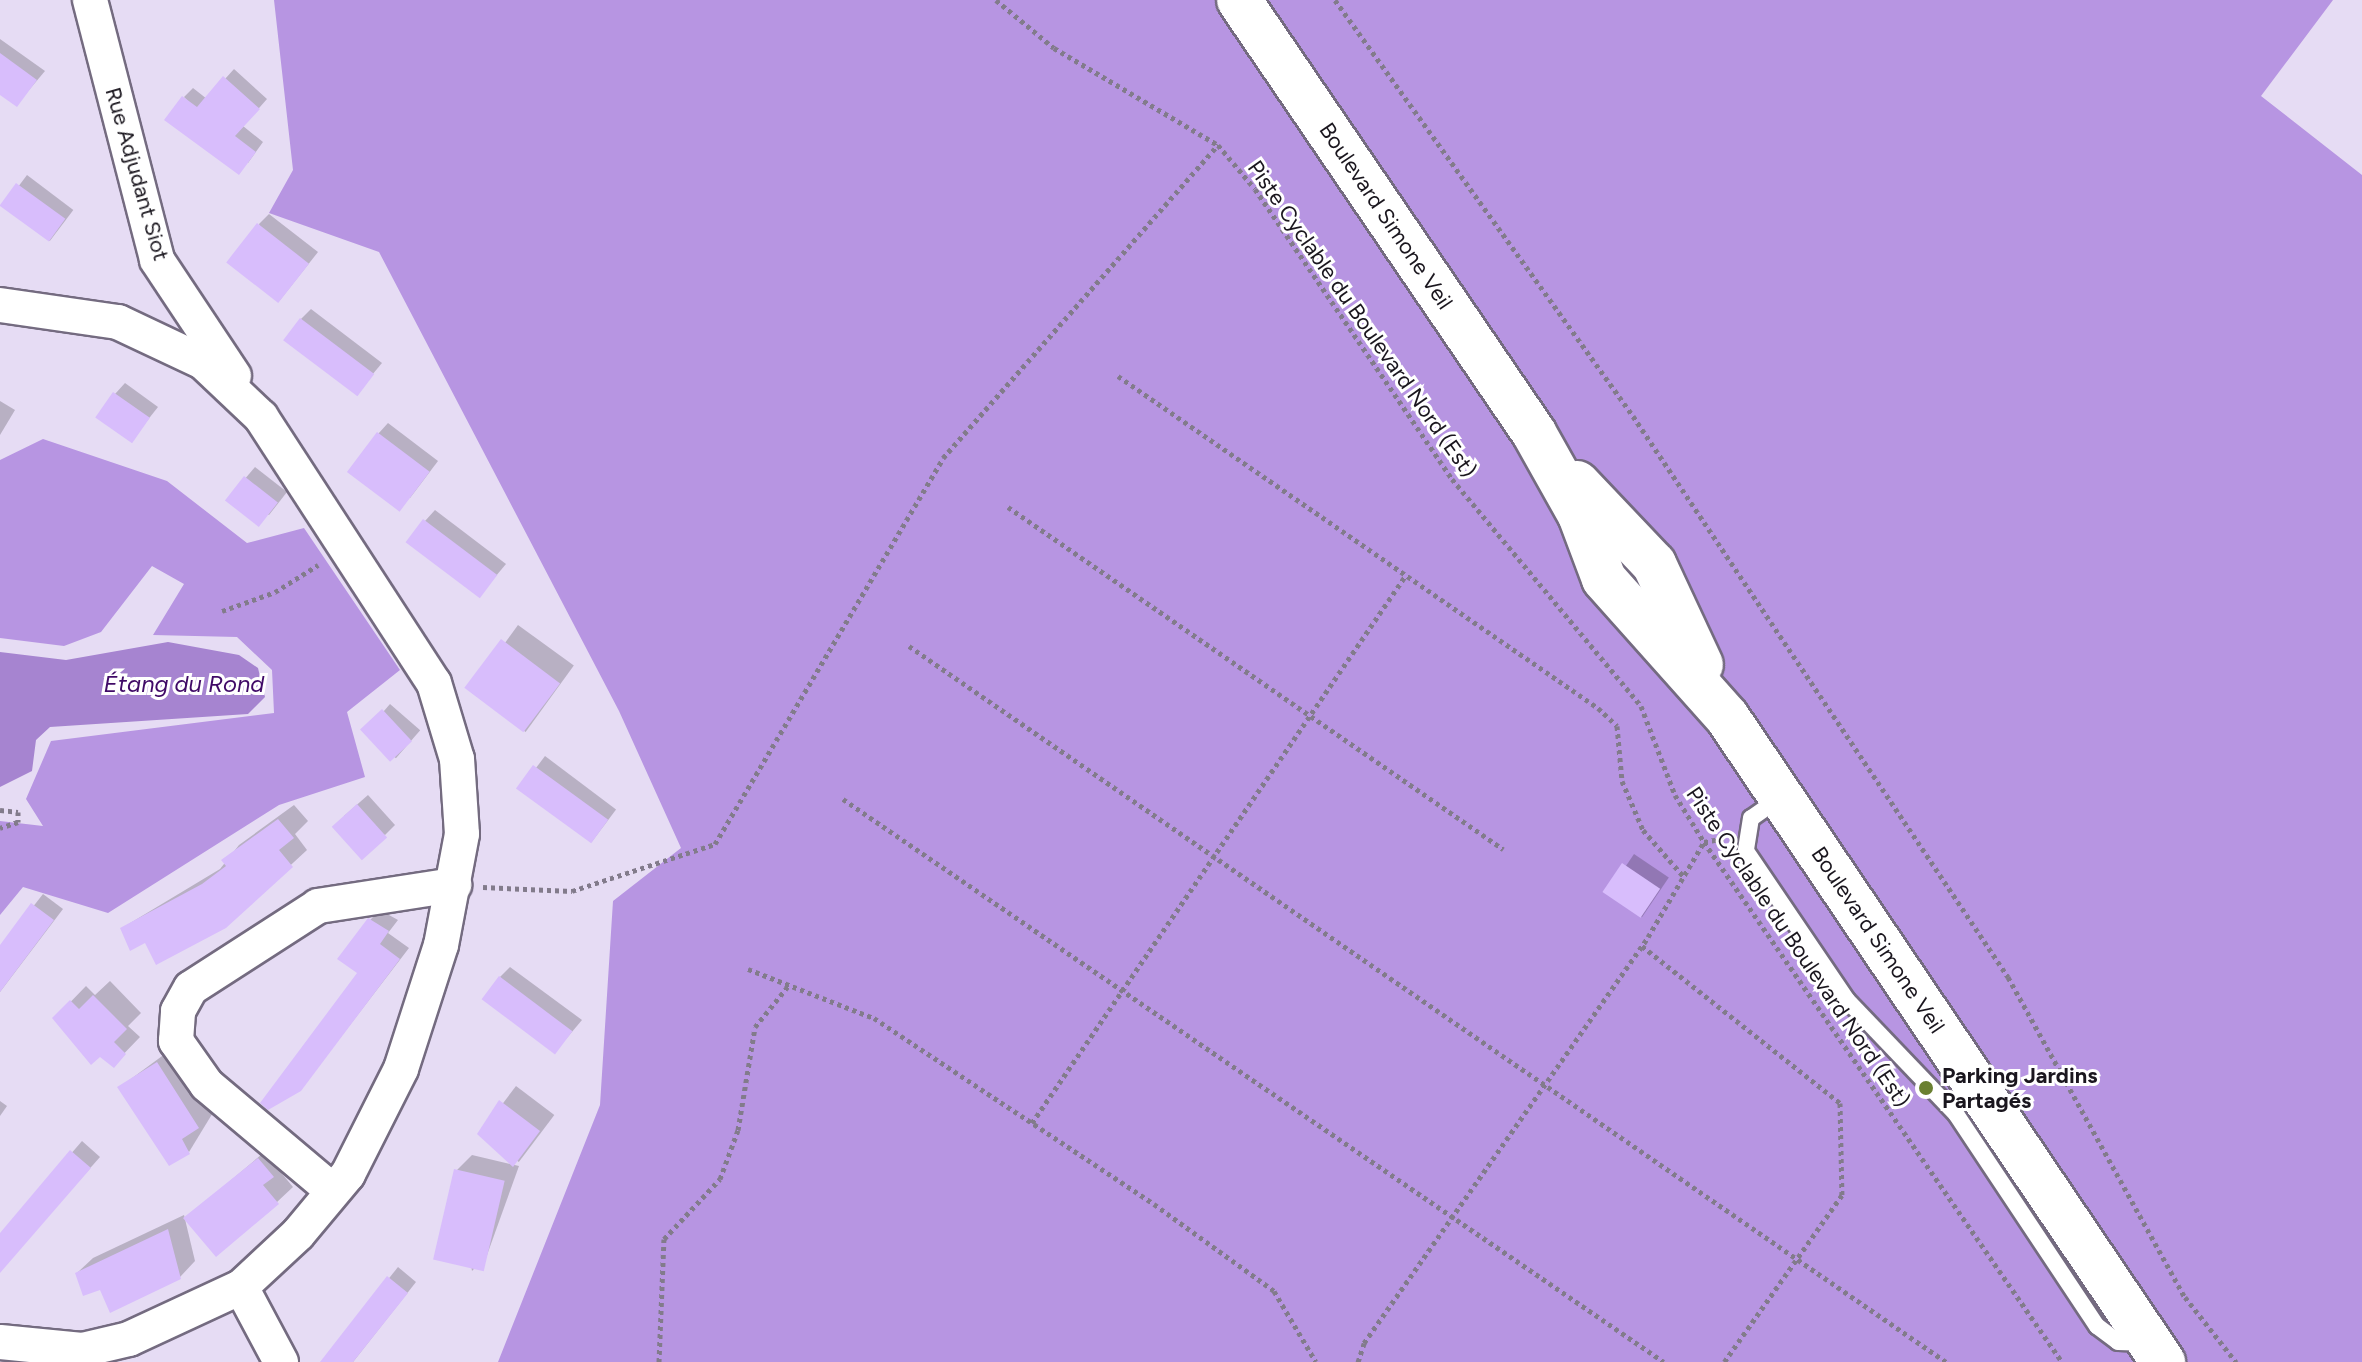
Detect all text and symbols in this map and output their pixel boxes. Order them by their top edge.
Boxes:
street label: Rue Adjudant Siot [100,84,174,264]
street label: Boulevard Simone Veil [1314,118,1458,314]
street label: Piste Cyclable du Boulevard Nord (Est) [1242,156,1482,482]
water label: Étang du Rond [104,670,264,698]
street label: Piste Cyclable du Boulevard Nord (Est) [1681,782,1915,1112]
street label: Boulevard Simone Veil [1806,842,1950,1038]
place label: Parking Jardins Partagés [1942,1062,2097,1114]
marker: Parking Jardins Partagés [1917,1079,1935,1097]

